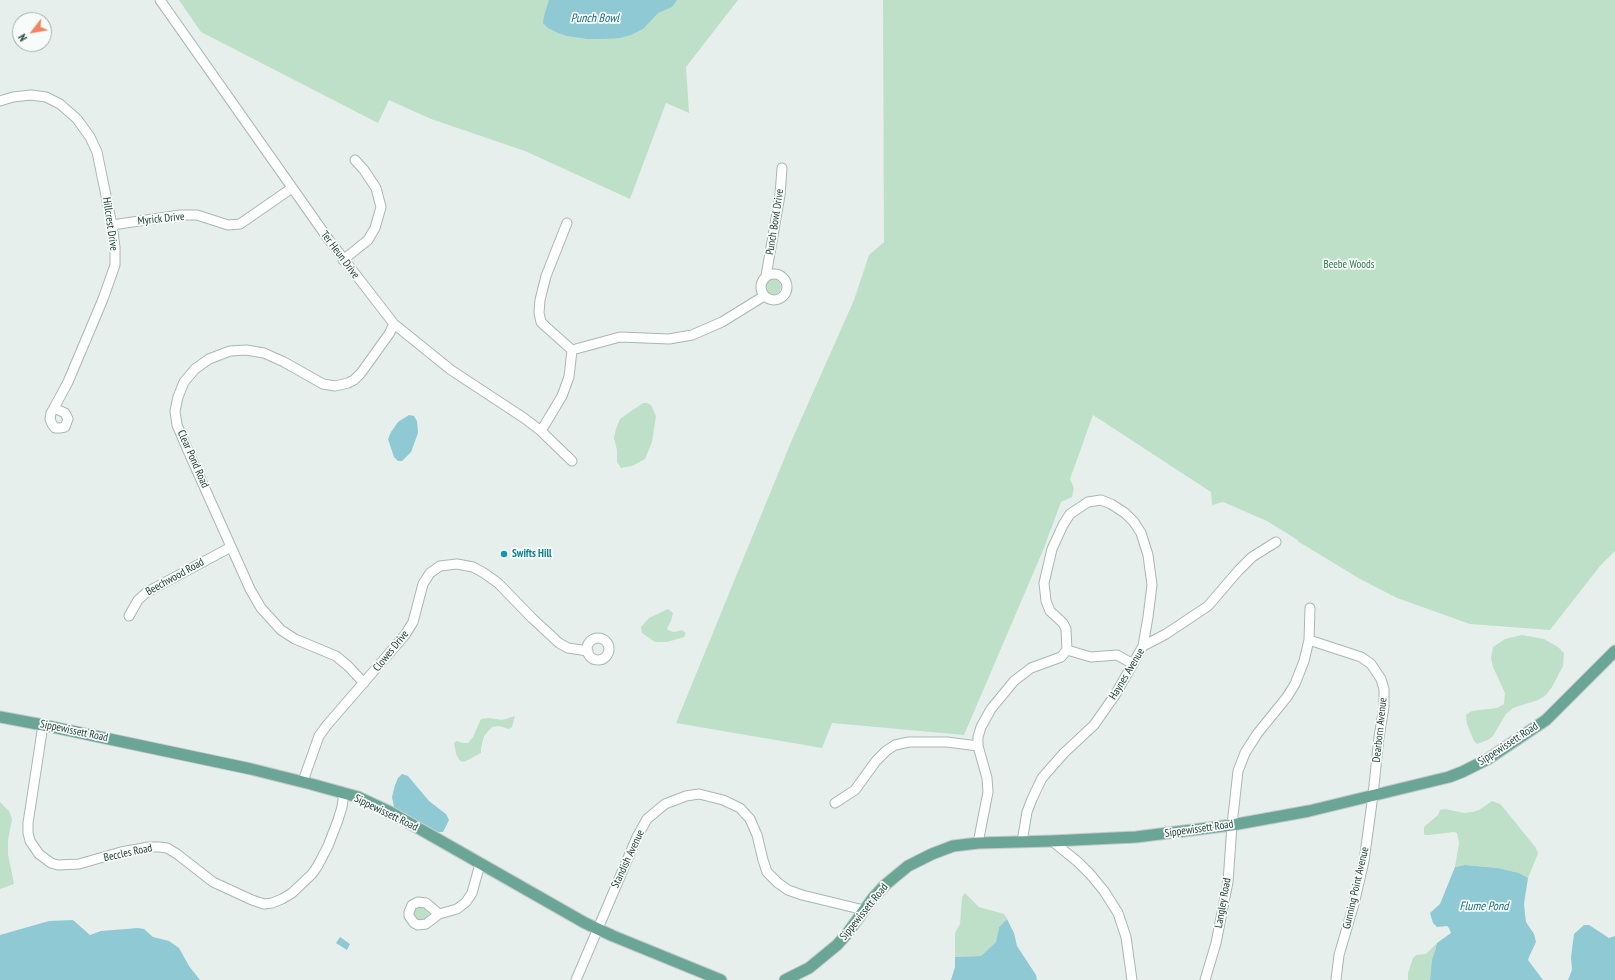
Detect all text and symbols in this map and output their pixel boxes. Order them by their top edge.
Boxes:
north arrow [12,12,52,52]
water label: Punch Bowl [571,12,619,26]
text: N [15,32,30,44]
street label: Punch Bowl Drive [763,188,787,256]
street label: Hillcrest Drive [100,196,120,252]
street label: Myrick Drive [137,210,185,228]
street label: Ter Heun Drive [318,229,362,281]
park label: Beebe Woods [1324,258,1374,272]
street label: Clear Pond Road [174,428,212,490]
place label: Swifts Hill [512,547,552,561]
marker: Swifts Hill [499,549,509,559]
street label: Beechwood Road [144,556,206,598]
street label: Clowes Drive [370,628,412,674]
street label: Haynes Avenue [1106,646,1148,702]
street label: Dearborn Avenue [1370,697,1390,763]
street label: Sippewissett Road [39,717,109,745]
street label: Sippewissett Road [1475,720,1541,768]
street label: Sippewissett Road [352,792,420,834]
street label: Sippewissett Road [1164,818,1234,840]
street label: Standish Avenue [609,828,647,890]
street label: Beccles Road [103,841,153,865]
street label: Gunning Point Avenue [1340,846,1372,930]
street label: Langley Road [1212,877,1234,929]
street label: Sippewissett Road [837,881,891,943]
water label: Flume Pond [1460,900,1508,914]

